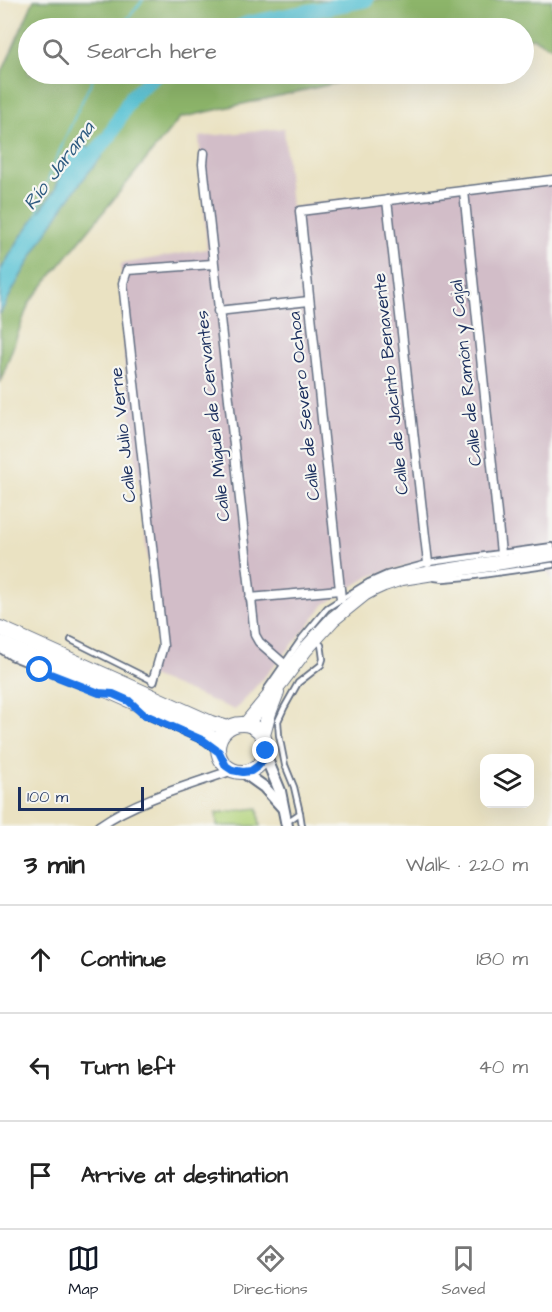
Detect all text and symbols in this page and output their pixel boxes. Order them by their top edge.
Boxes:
search box [18,18,534,84]
icon: search [39,35,72,68]
text: Search here [87,36,217,67]
water label: Río Jarama [16,115,102,216]
street label: Calle de Jacinto Benavente [367,272,415,496]
street label: Calle de Ramón y Cajal [444,278,489,467]
street label: Calle Miguel de Cervantes [189,309,238,523]
street label: Calle de Severo Ochoa [282,310,326,502]
street label: Calle Julio Verne [103,366,143,504]
route start [26,656,52,682]
route end [252,737,278,763]
map controls [480,754,534,808]
button: layers [480,754,534,808]
scale bar [18,784,144,812]
text: 100 m [27,786,68,808]
text: 3 min [24,847,85,883]
text: Walk · 220 m [406,851,528,879]
icon: ahead [24,943,57,976]
text: Continue [81,944,166,975]
text: 180 m [476,945,528,973]
icon: left [24,1051,57,1084]
text: Turn left [81,1052,175,1083]
text: 40 m [478,1053,528,1081]
icon: arrive [24,1159,57,1192]
text: Arrive at destination [81,1160,288,1191]
tab: Map [67,1242,100,1300]
tab: Directions [234,1242,308,1300]
tab: Saved [442,1242,485,1300]

